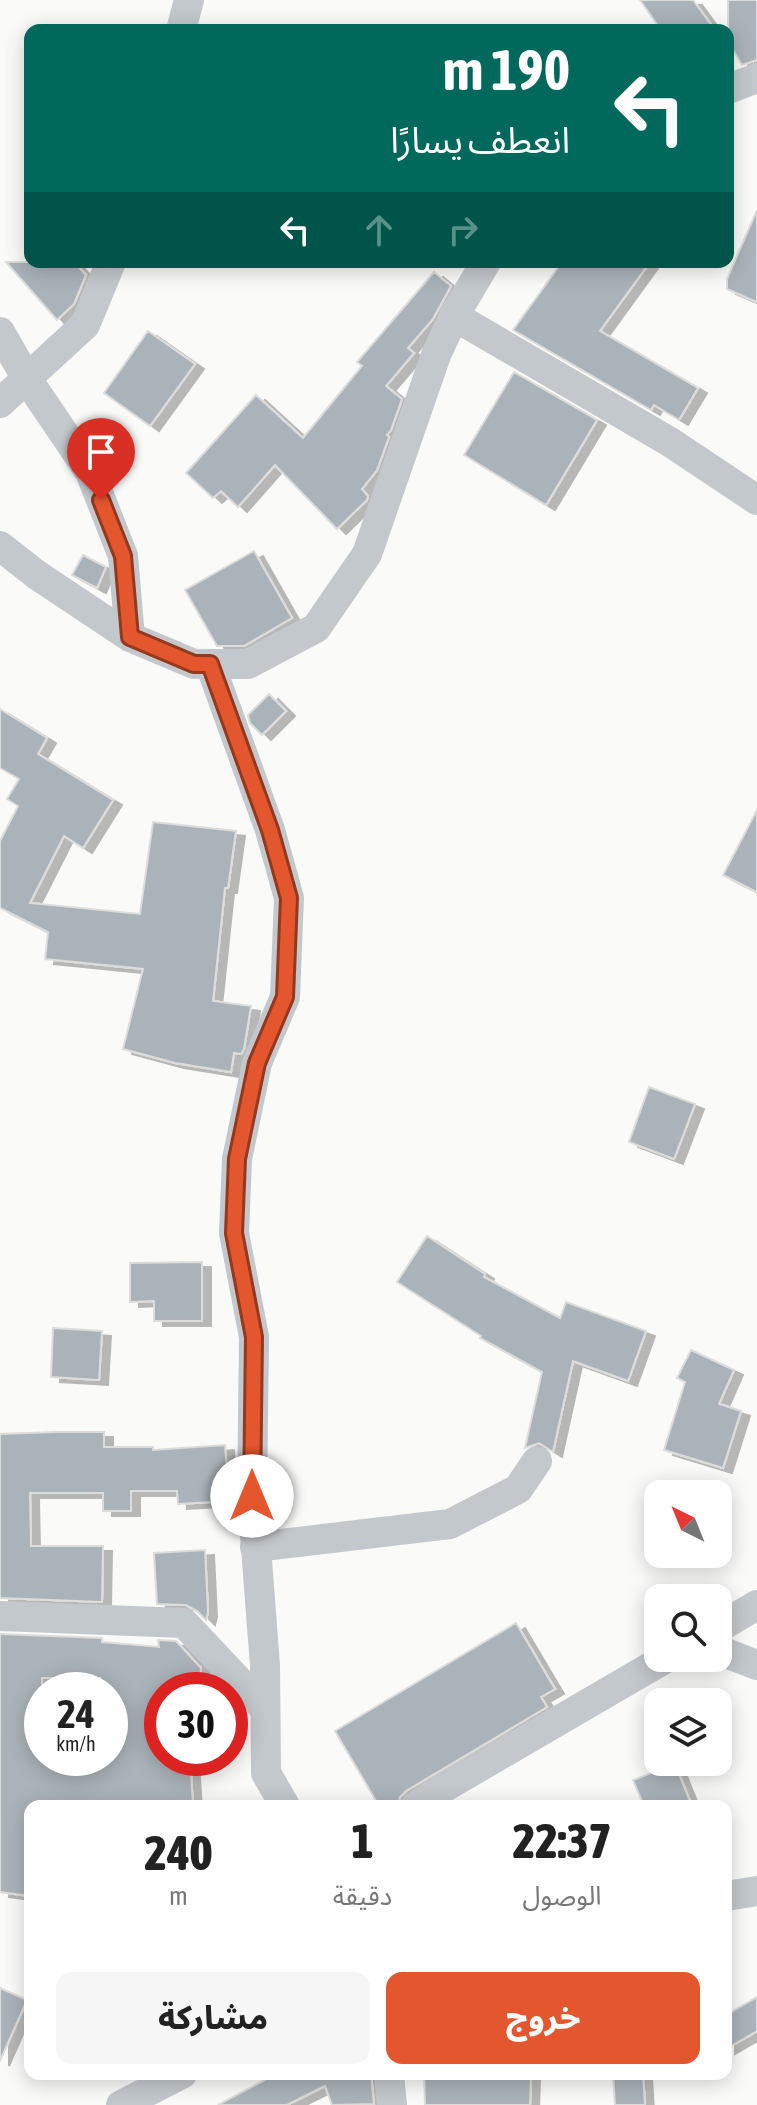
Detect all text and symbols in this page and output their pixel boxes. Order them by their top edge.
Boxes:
text: 190 m [443,38,570,102]
icon: left [598,56,702,160]
text: انعطف يسارًا [390,119,570,161]
icon: left [273,208,317,252]
icon: ahead [357,208,401,252]
icon: right [441,208,485,252]
pin [67,418,135,500]
icon: arrive [79,430,123,474]
position arrow [210,1454,294,1538]
north arrow [644,1480,732,1568]
map controls [644,1480,732,1776]
button: search [644,1584,732,1672]
speed limit sign: 30 [144,1672,248,1776]
button: layers [644,1688,732,1776]
text: 24 [57,1691,95,1736]
text: km/h [56,1732,96,1755]
text: 1 [351,1813,374,1868]
text: 22:37 [513,1813,611,1868]
text: 240 [145,1825,212,1880]
text: m [169,1881,188,1911]
text: دقيقة [333,1881,392,1911]
text: الوصول [523,1881,602,1911]
button: مشاركة [56,1972,370,2064]
button: خروج [386,1972,700,2064]

